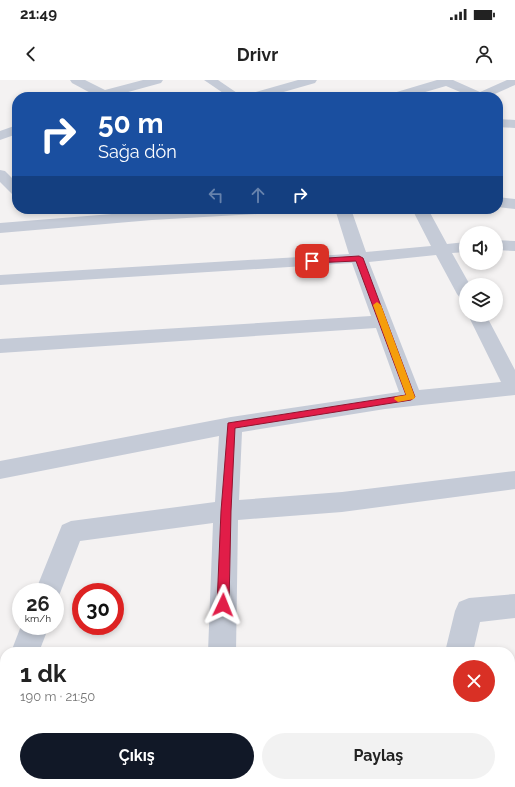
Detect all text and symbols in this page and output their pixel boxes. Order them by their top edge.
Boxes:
text: 21:49 [20,5,57,23]
icon: back [20,43,42,65]
icon: person [473,43,495,65]
text: Drivr [237,44,278,65]
text: 50 m [98,107,164,140]
icon: right [32,108,84,160]
text: Sağa dön [98,141,177,162]
icon: left [205,184,227,206]
icon: ahead [247,184,269,206]
icon: right [289,184,311,206]
map controls [459,226,503,322]
button: sound [459,226,503,270]
pin [295,244,329,278]
icon: arrive [301,250,323,272]
button: layers [459,278,503,322]
speed limit sign: 30 [72,583,124,635]
position arrow [202,584,244,626]
text: 26 [26,592,50,616]
text: km/h [25,613,51,624]
text: 1 dk [20,659,67,688]
button: close [453,660,495,702]
text: 190 m · 21:50 [20,689,95,704]
button: Çıkış [20,733,254,779]
button: Paylaş [262,733,495,779]

